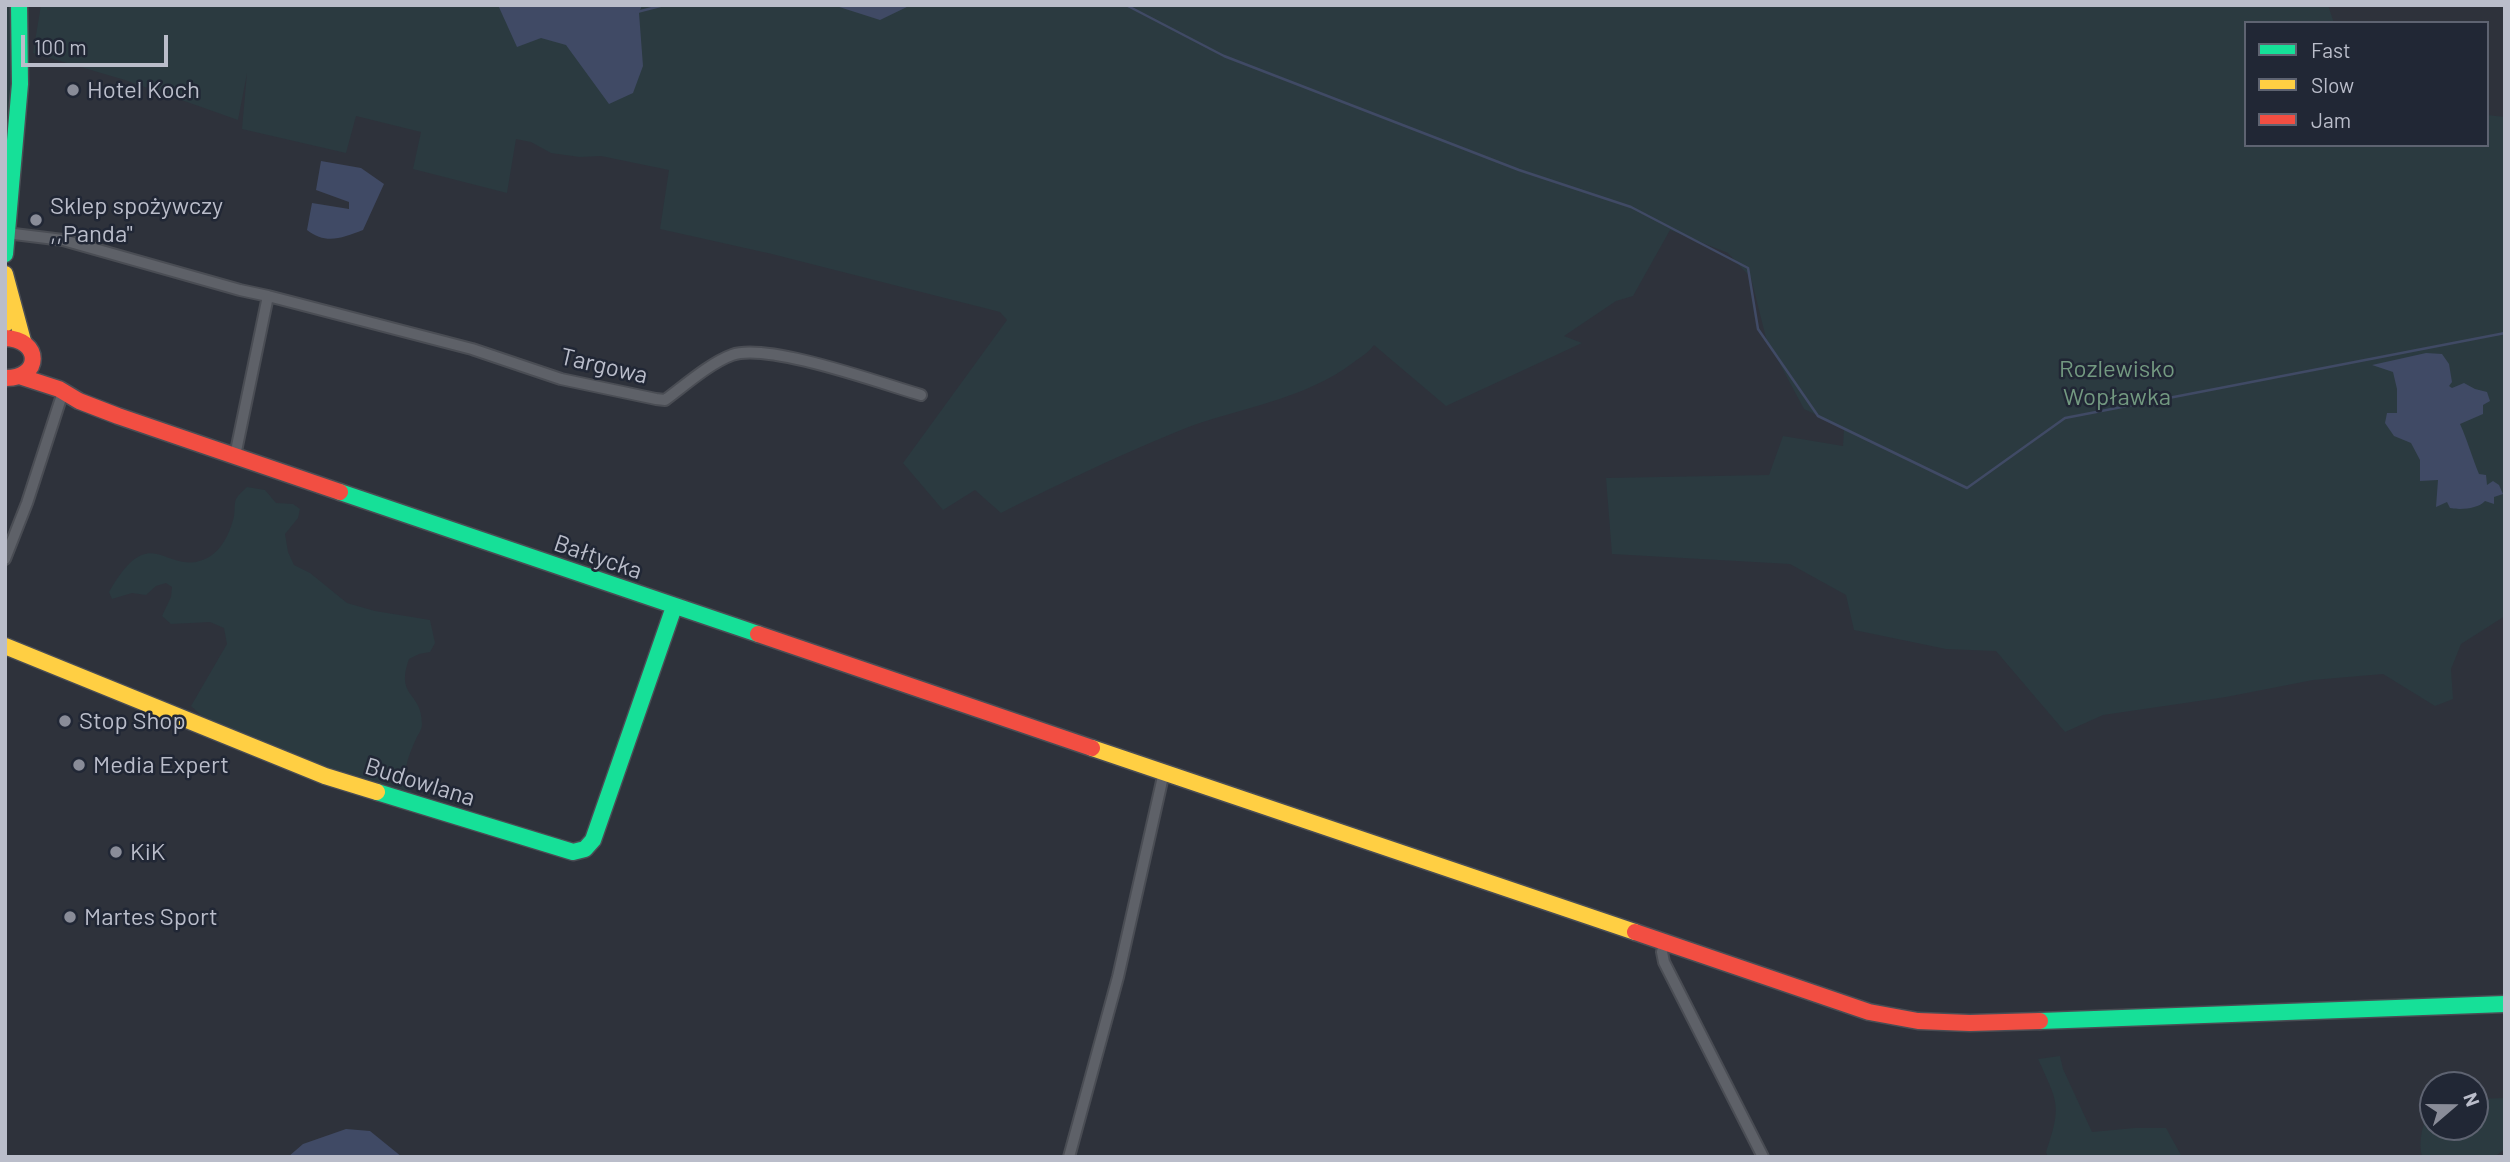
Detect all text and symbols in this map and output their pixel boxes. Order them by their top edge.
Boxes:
scale bar [24,21,172,65]
legend [2244,21,2489,147]
text: 100 m [34,34,87,59]
text: Fast [2311,37,2351,62]
text: Slow [2311,72,2354,97]
place label: Hotel Koch [87,76,200,104]
marker: Hotel Koch [65,82,81,98]
text: Jam [2311,107,2351,132]
place label: Sklep spożywczy ,,Panda" [50,192,223,248]
marker: Sklep spożywczy ,,Panda" [28,212,44,228]
street label: Targowa [558,342,650,390]
park label: Rozlewisko Wopławka [2059,355,2175,411]
street label: Bałtycka [550,529,646,585]
place label: Stop Shop [79,707,186,735]
marker: Stop Shop [57,713,73,729]
place label: Media Expert [93,751,229,779]
street label: Budowlana [361,752,479,812]
marker: Media Expert [71,757,87,773]
place label: KiK [130,838,165,866]
marker: KiK [108,844,124,860]
place label: Martes Sport [84,903,218,931]
marker: Martes Sport [62,909,78,925]
north arrow [2419,1071,2489,1141]
text: N [2459,1089,2485,1109]

